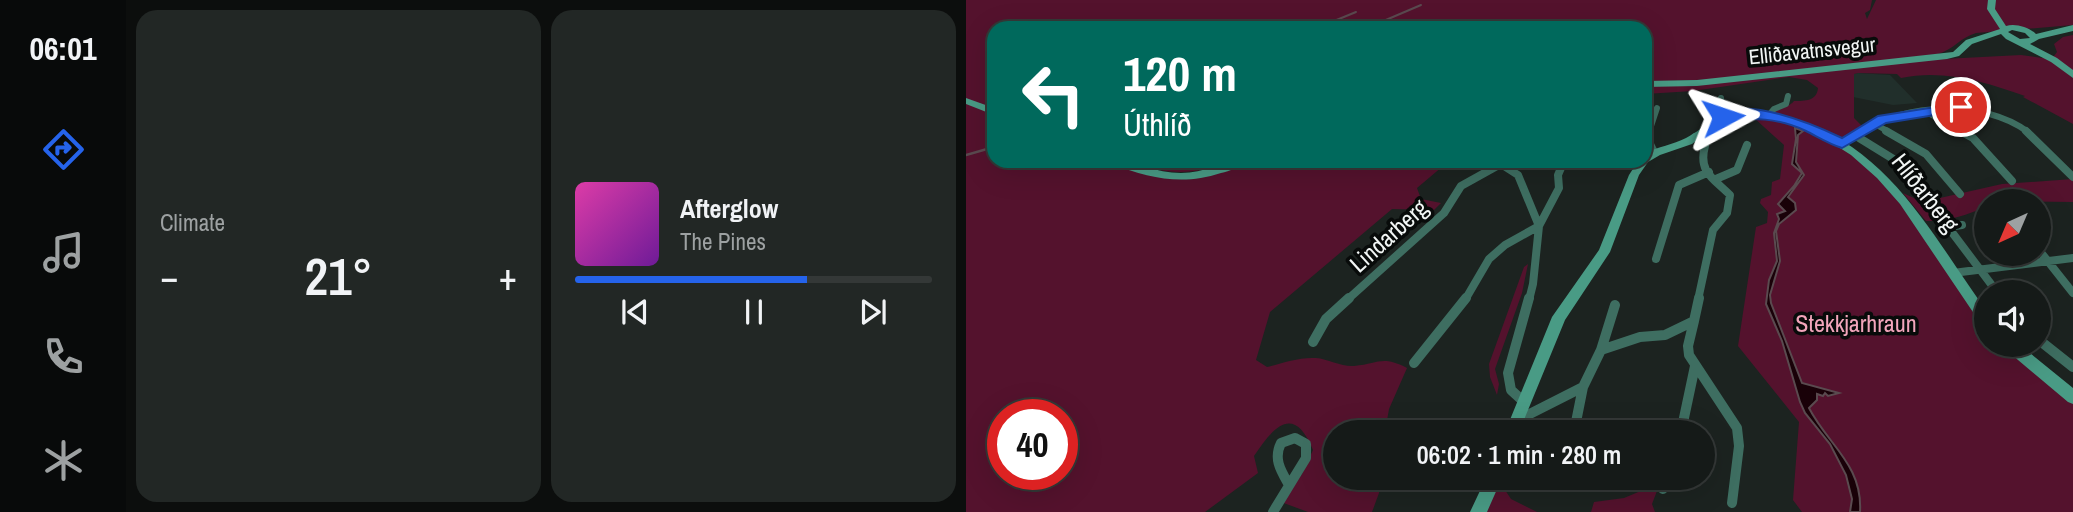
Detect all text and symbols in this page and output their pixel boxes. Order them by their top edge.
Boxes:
text: 06:01 [29,27,97,70]
street label: Elliðavatnsvegur [1747,29,1877,72]
text: 120 m [1123,40,1237,106]
icon: left [1008,49,1099,140]
pin [1931,77,1991,137]
position arrow [1686,80,1760,154]
icon: arrive [1942,88,1980,126]
text: Úthlíð [1123,103,1192,146]
icon: directions [39,125,88,174]
street label: Hlíðarberg [1885,146,1967,238]
north arrow [1974,189,2051,266]
map controls [1974,189,2051,357]
text: Afterglow [680,191,778,226]
street label: Lindarberg [1342,191,1434,279]
text: Climate [160,207,225,238]
text: The Pines [680,226,766,257]
icon: music [39,228,88,277]
text: 21° [304,241,373,311]
text: − [160,251,178,302]
text: + [499,251,517,302]
button: sound [1974,280,2051,357]
icon: previous [616,293,654,331]
icon: pause [735,293,773,331]
icon: next [854,293,892,331]
park label: Stekkjarhraun [1795,307,1917,339]
icon: phone [39,332,88,381]
speed limit sign: 40 [987,399,1078,490]
icon: climate [39,436,88,485]
text: 06:02 · 1 min · 280 m [1417,437,1621,472]

